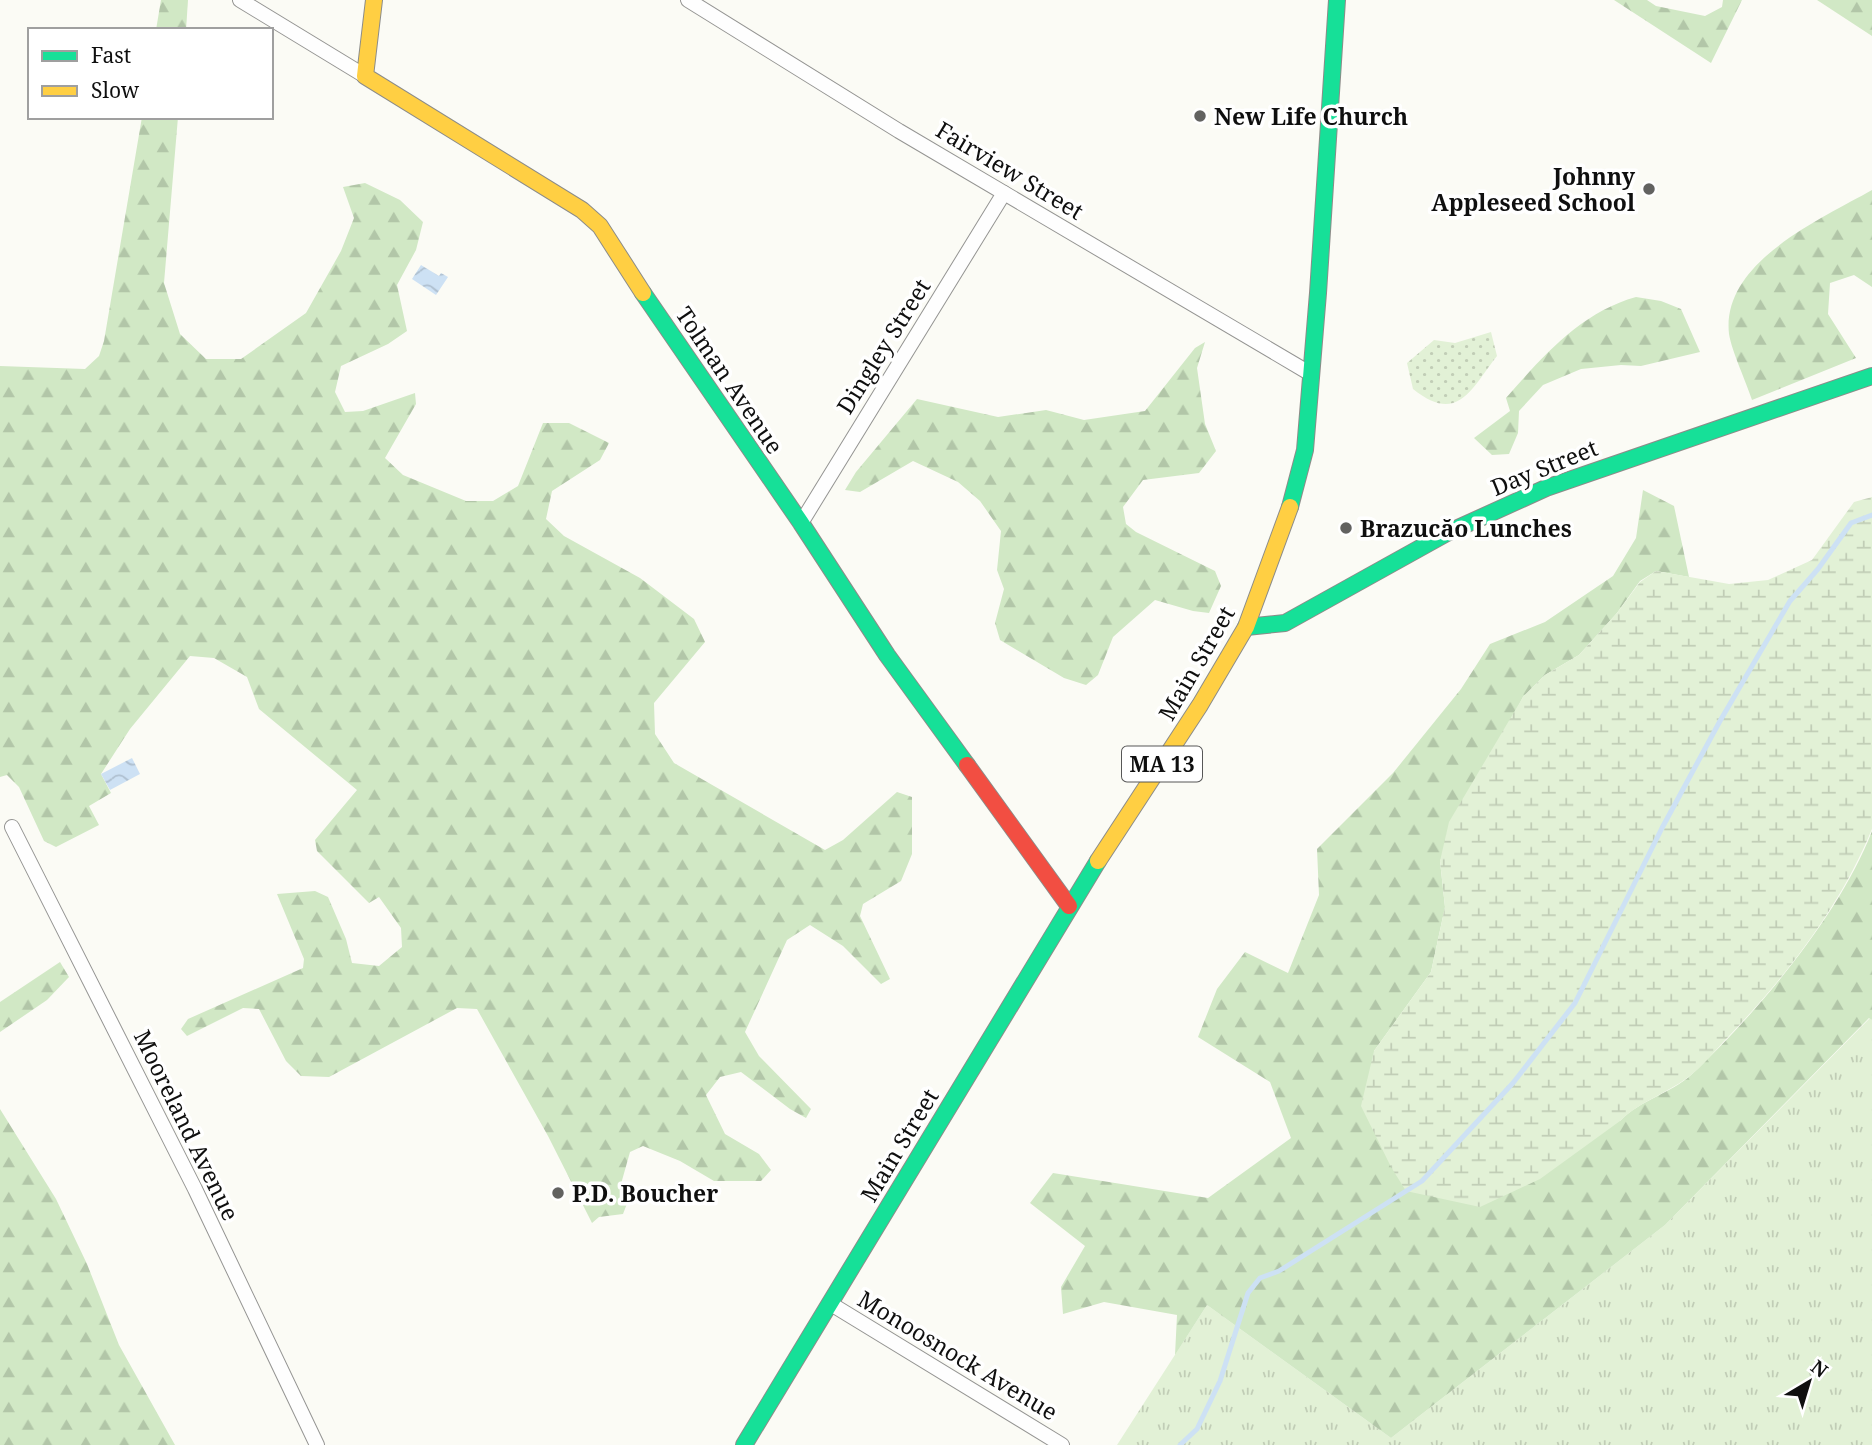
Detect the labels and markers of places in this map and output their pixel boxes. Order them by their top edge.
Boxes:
place label: New Life Church [1214,100,1408,132]
marker: New Life Church [1192,108,1208,124]
place label: Johnny Appleseed School [1431,160,1636,218]
marker: Johnny Appleseed School [1641,181,1657,197]
place label: Brazucăo Lunches [1360,512,1572,544]
marker: Brazucăo Lunches [1338,520,1354,536]
place label: P.D. Boucher [572,1177,718,1209]
marker: P.D. Boucher [550,1185,566,1201]

